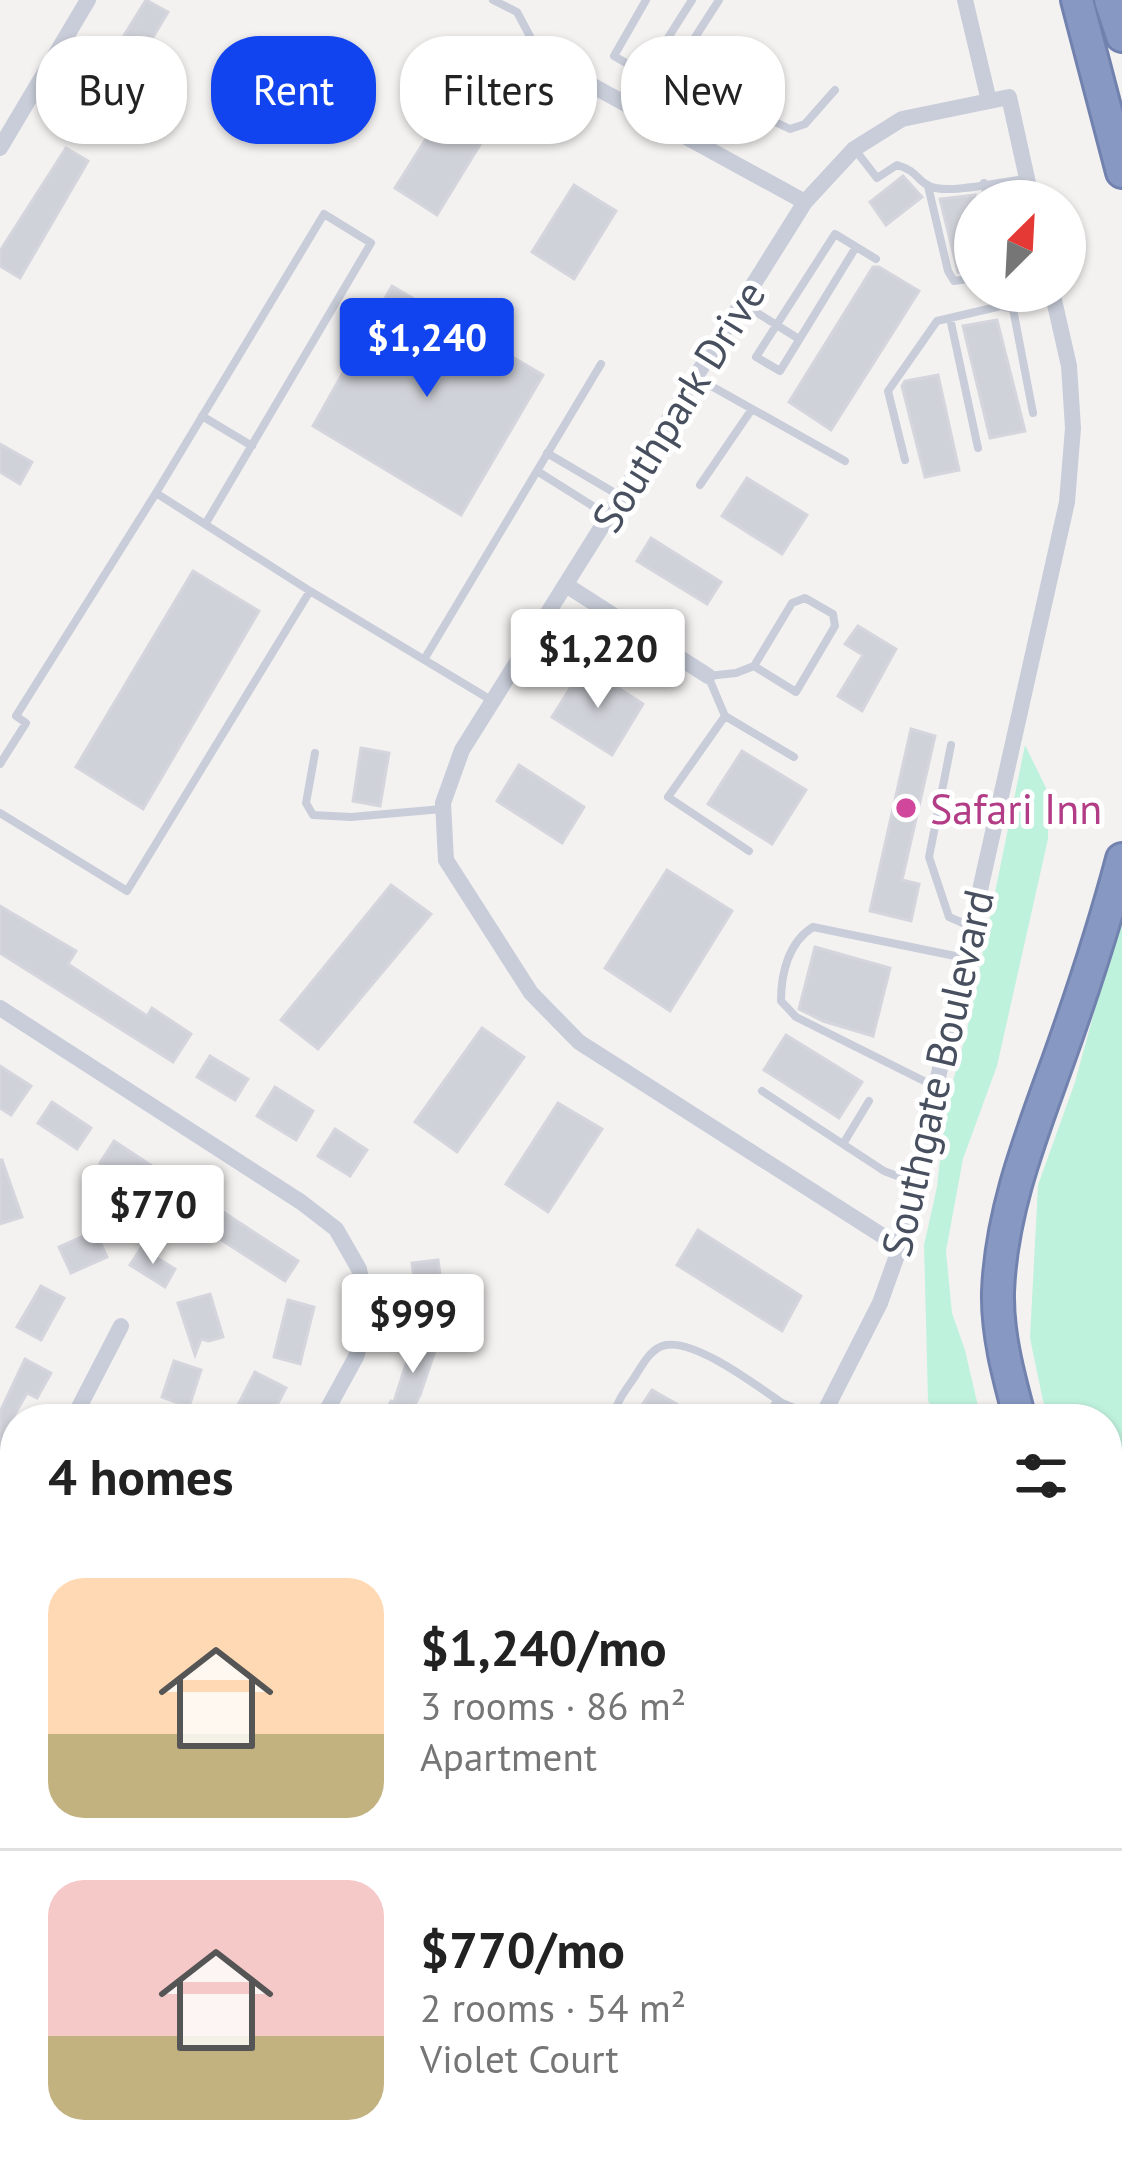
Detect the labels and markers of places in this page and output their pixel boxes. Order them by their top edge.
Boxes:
pin: $1,240 [329,298,525,400]
pin: $1,220 [500,609,696,711]
place label: Safari Inn [930,781,1102,836]
marker: Safari Inn [893,795,919,821]
pin: $770 [82,1165,224,1267]
pin: $999 [342,1274,484,1376]

